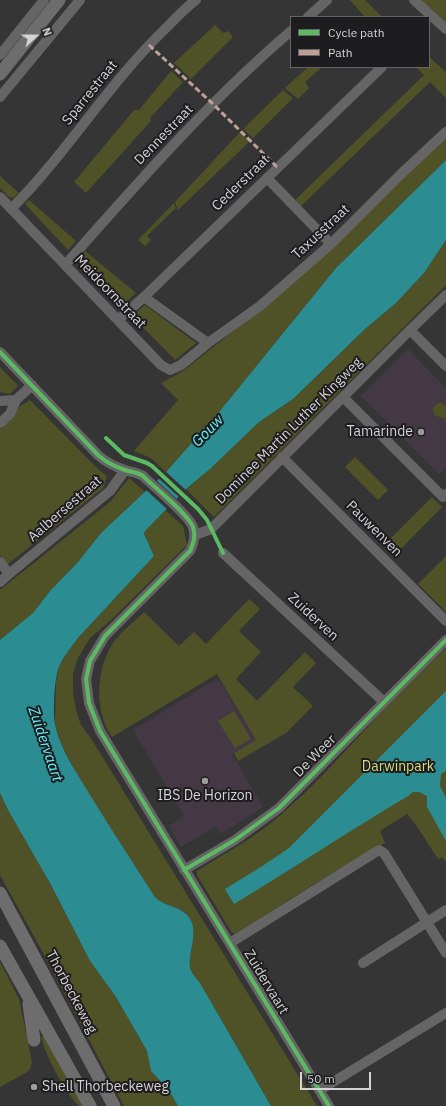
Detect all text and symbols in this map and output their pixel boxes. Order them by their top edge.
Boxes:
north arrow [16,16,56,56]
legend [290,16,430,68]
text: N [39,25,55,38]
text: Cycle path [328,25,385,40]
text: Path [328,45,353,60]
street label: Sparrestraat [59,57,121,129]
street label: Dennestraat [131,101,197,169]
street label: Cederstraat [209,151,273,215]
street label: Taxusstraat [289,201,353,263]
street label: Meidoornstraat [71,252,149,332]
street label: Dominee Martin Luther Kingweg [212,354,366,508]
water label: Gouw [188,411,228,451]
place label: Tamarinde [346,424,413,440]
marker: Tamarinde [416,427,426,437]
street label: Aalbersestraat [25,472,105,546]
street label: Pauwenven [342,497,406,561]
street label: Zuiderven [284,589,342,645]
water label: Zuidervaart [24,704,66,784]
street label: De Weer [290,731,340,781]
park label: Darwinpark [362,759,434,775]
marker: IBS De Horizon [200,776,210,786]
place label: IBS De Horizon [157,788,253,804]
street label: Thorbeckeweg [42,947,100,1037]
street label: Zuidervaart [240,947,292,1017]
scale bar [302,1064,373,1090]
text: 50 m [307,1071,335,1086]
place label: Shell Thorbeckeweg [42,1079,169,1095]
marker: Shell Thorbeckeweg [29,1082,39,1092]

